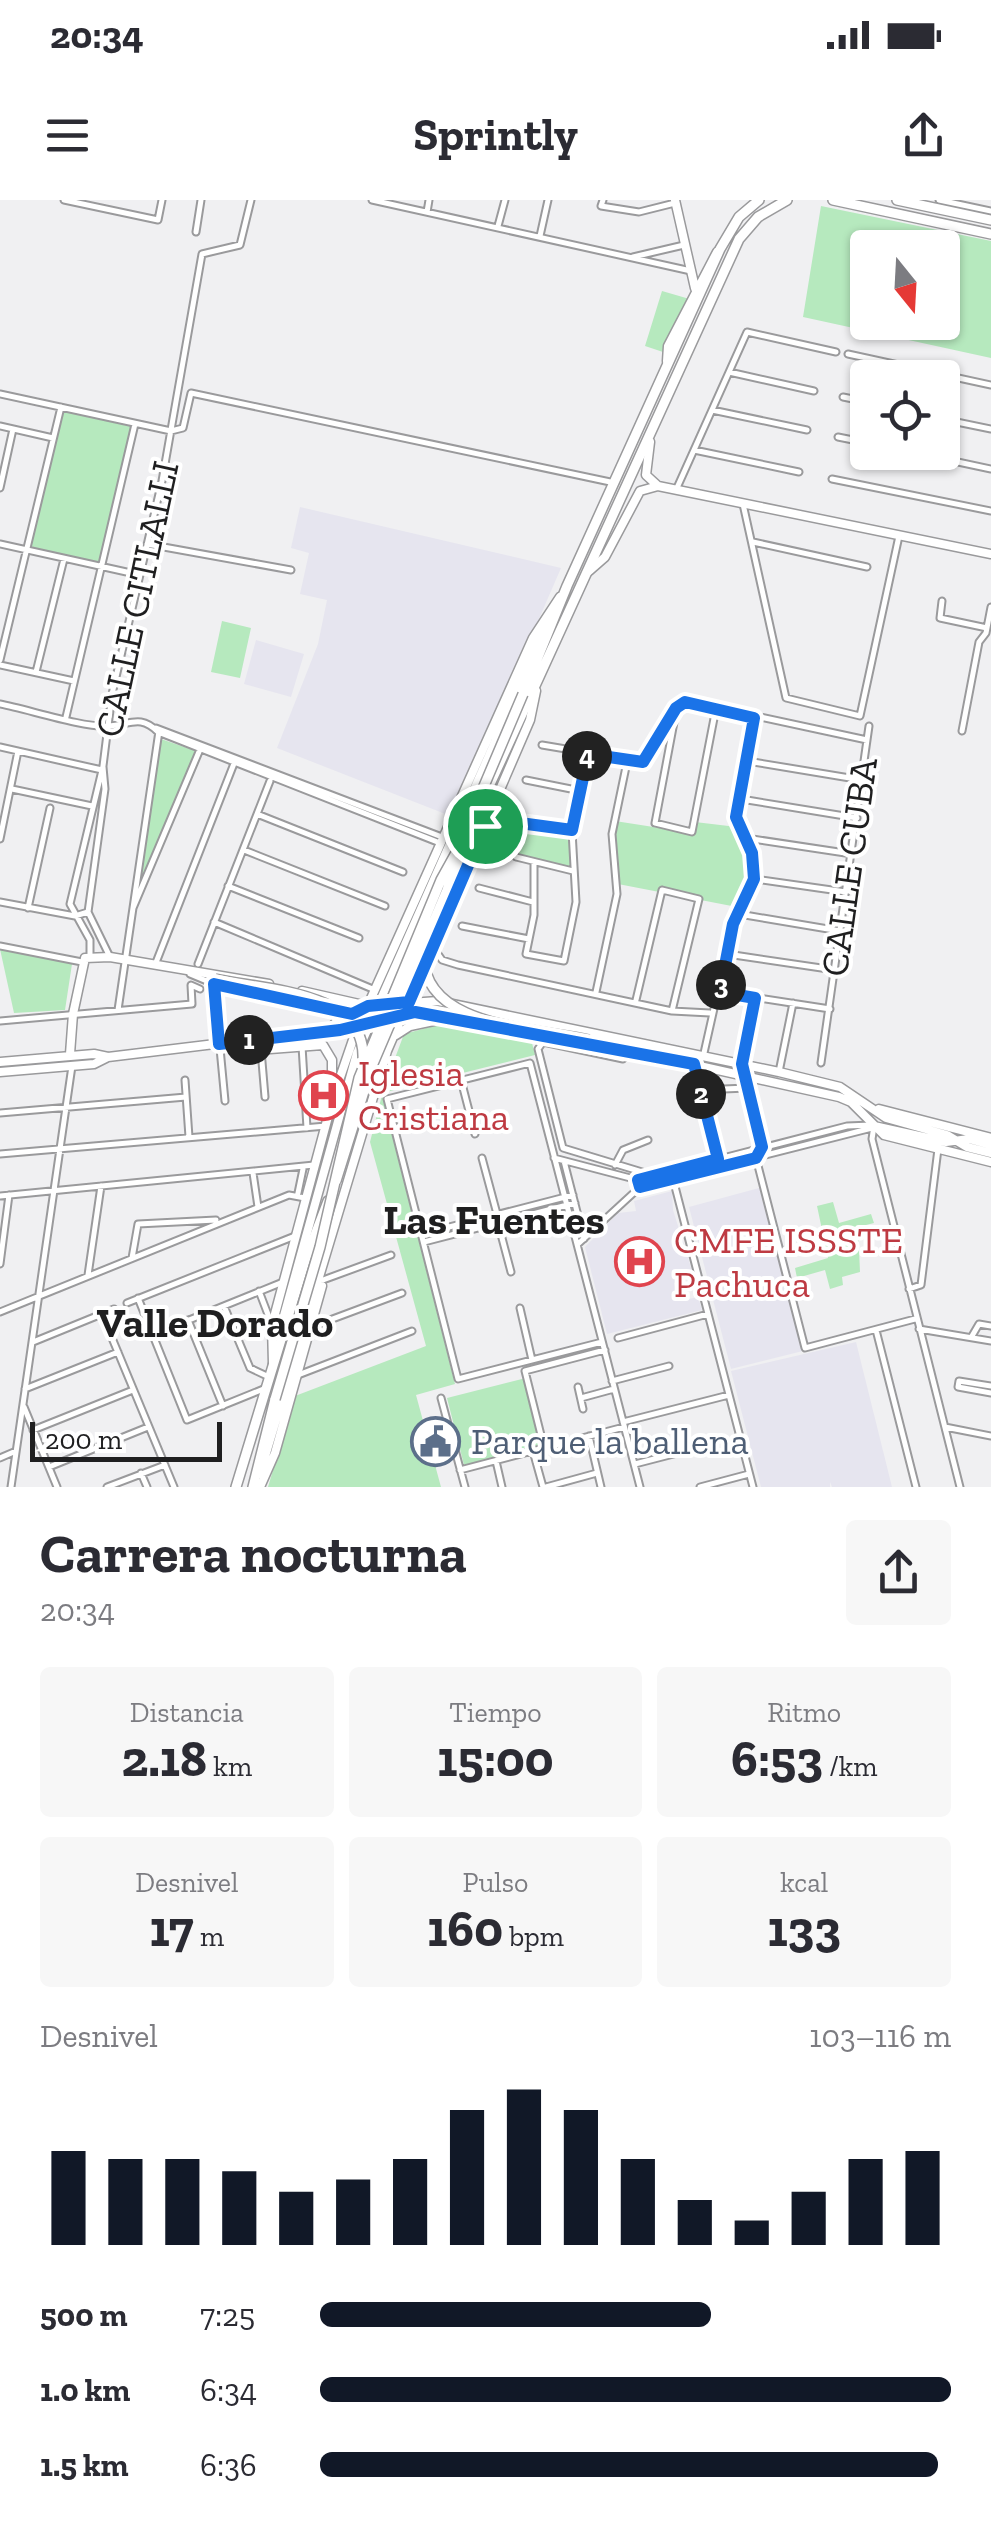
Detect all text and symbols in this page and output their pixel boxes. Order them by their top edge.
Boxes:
text: 20:34 [50,12,144,58]
icon: menu [40,108,95,163]
text: Sprintly [413,108,578,162]
icon: share [896,108,951,163]
north arrow [850,230,960,340]
map controls [850,230,960,470]
button: locate [850,360,960,470]
street label: CALLE CITLALLI [85,457,189,741]
pin: 4 [562,731,612,781]
text: 4 [579,739,595,772]
street label: CALLE CUBA [811,754,887,979]
pin [443,784,528,869]
icon: arrive [458,799,513,854]
pin: 3 [696,960,746,1010]
text: 3 [714,968,728,1001]
pin: 1 [224,1015,274,1065]
text: 1 [243,1023,255,1056]
place label: Iglesia Cristiana [358,1050,509,1140]
hospital icon: Iglesia Cristiana [297,1069,349,1121]
pin: 2 [676,1069,726,1119]
text: 2 [693,1077,709,1110]
district label: Las Fuentes [383,1194,605,1245]
place label: CMFE ISSSTE Pachuca [674,1217,903,1307]
hospital icon: CMFE ISSSTE Pachuca [613,1236,665,1288]
district label: Valle Dorado [97,1297,333,1348]
public building icon: Parque la ballena [410,1415,462,1467]
scale bar [30,1417,222,1462]
place label: Parque la ballena [471,1418,749,1464]
text: 200 m [45,1423,122,1456]
text: Carrera nocturna [40,1520,467,1586]
button: share [846,1520,951,1625]
text: 20:34 [40,1591,115,1629]
text: Distancia [130,1696,244,1729]
text: Tiempo [449,1696,542,1729]
text: Ritmo [767,1696,841,1729]
text: 2.18 [122,1729,207,1789]
text: 15:00 [437,1729,554,1789]
text: 6:53 [731,1729,823,1789]
text: km [207,1750,252,1783]
text: /km [823,1750,877,1783]
text: Desnivel [135,1866,238,1899]
text: Pulso [463,1866,528,1899]
text: kcal [780,1866,828,1899]
text: 17 [150,1899,194,1959]
text: 160 [427,1899,503,1959]
text: 133 [767,1899,841,1959]
text: m [194,1920,224,1953]
text: bpm [503,1920,564,1953]
text: Desnivel [40,2017,158,2055]
text: 103–116 m [809,2017,951,2055]
text: 500 m [40,2296,128,2334]
text: 7:25 [200,2296,255,2334]
text: 1.0 km [40,2371,130,2409]
text: 6:34 [200,2371,257,2409]
text: 1.5 km [40,2446,129,2484]
text: 6:36 [200,2446,257,2484]

